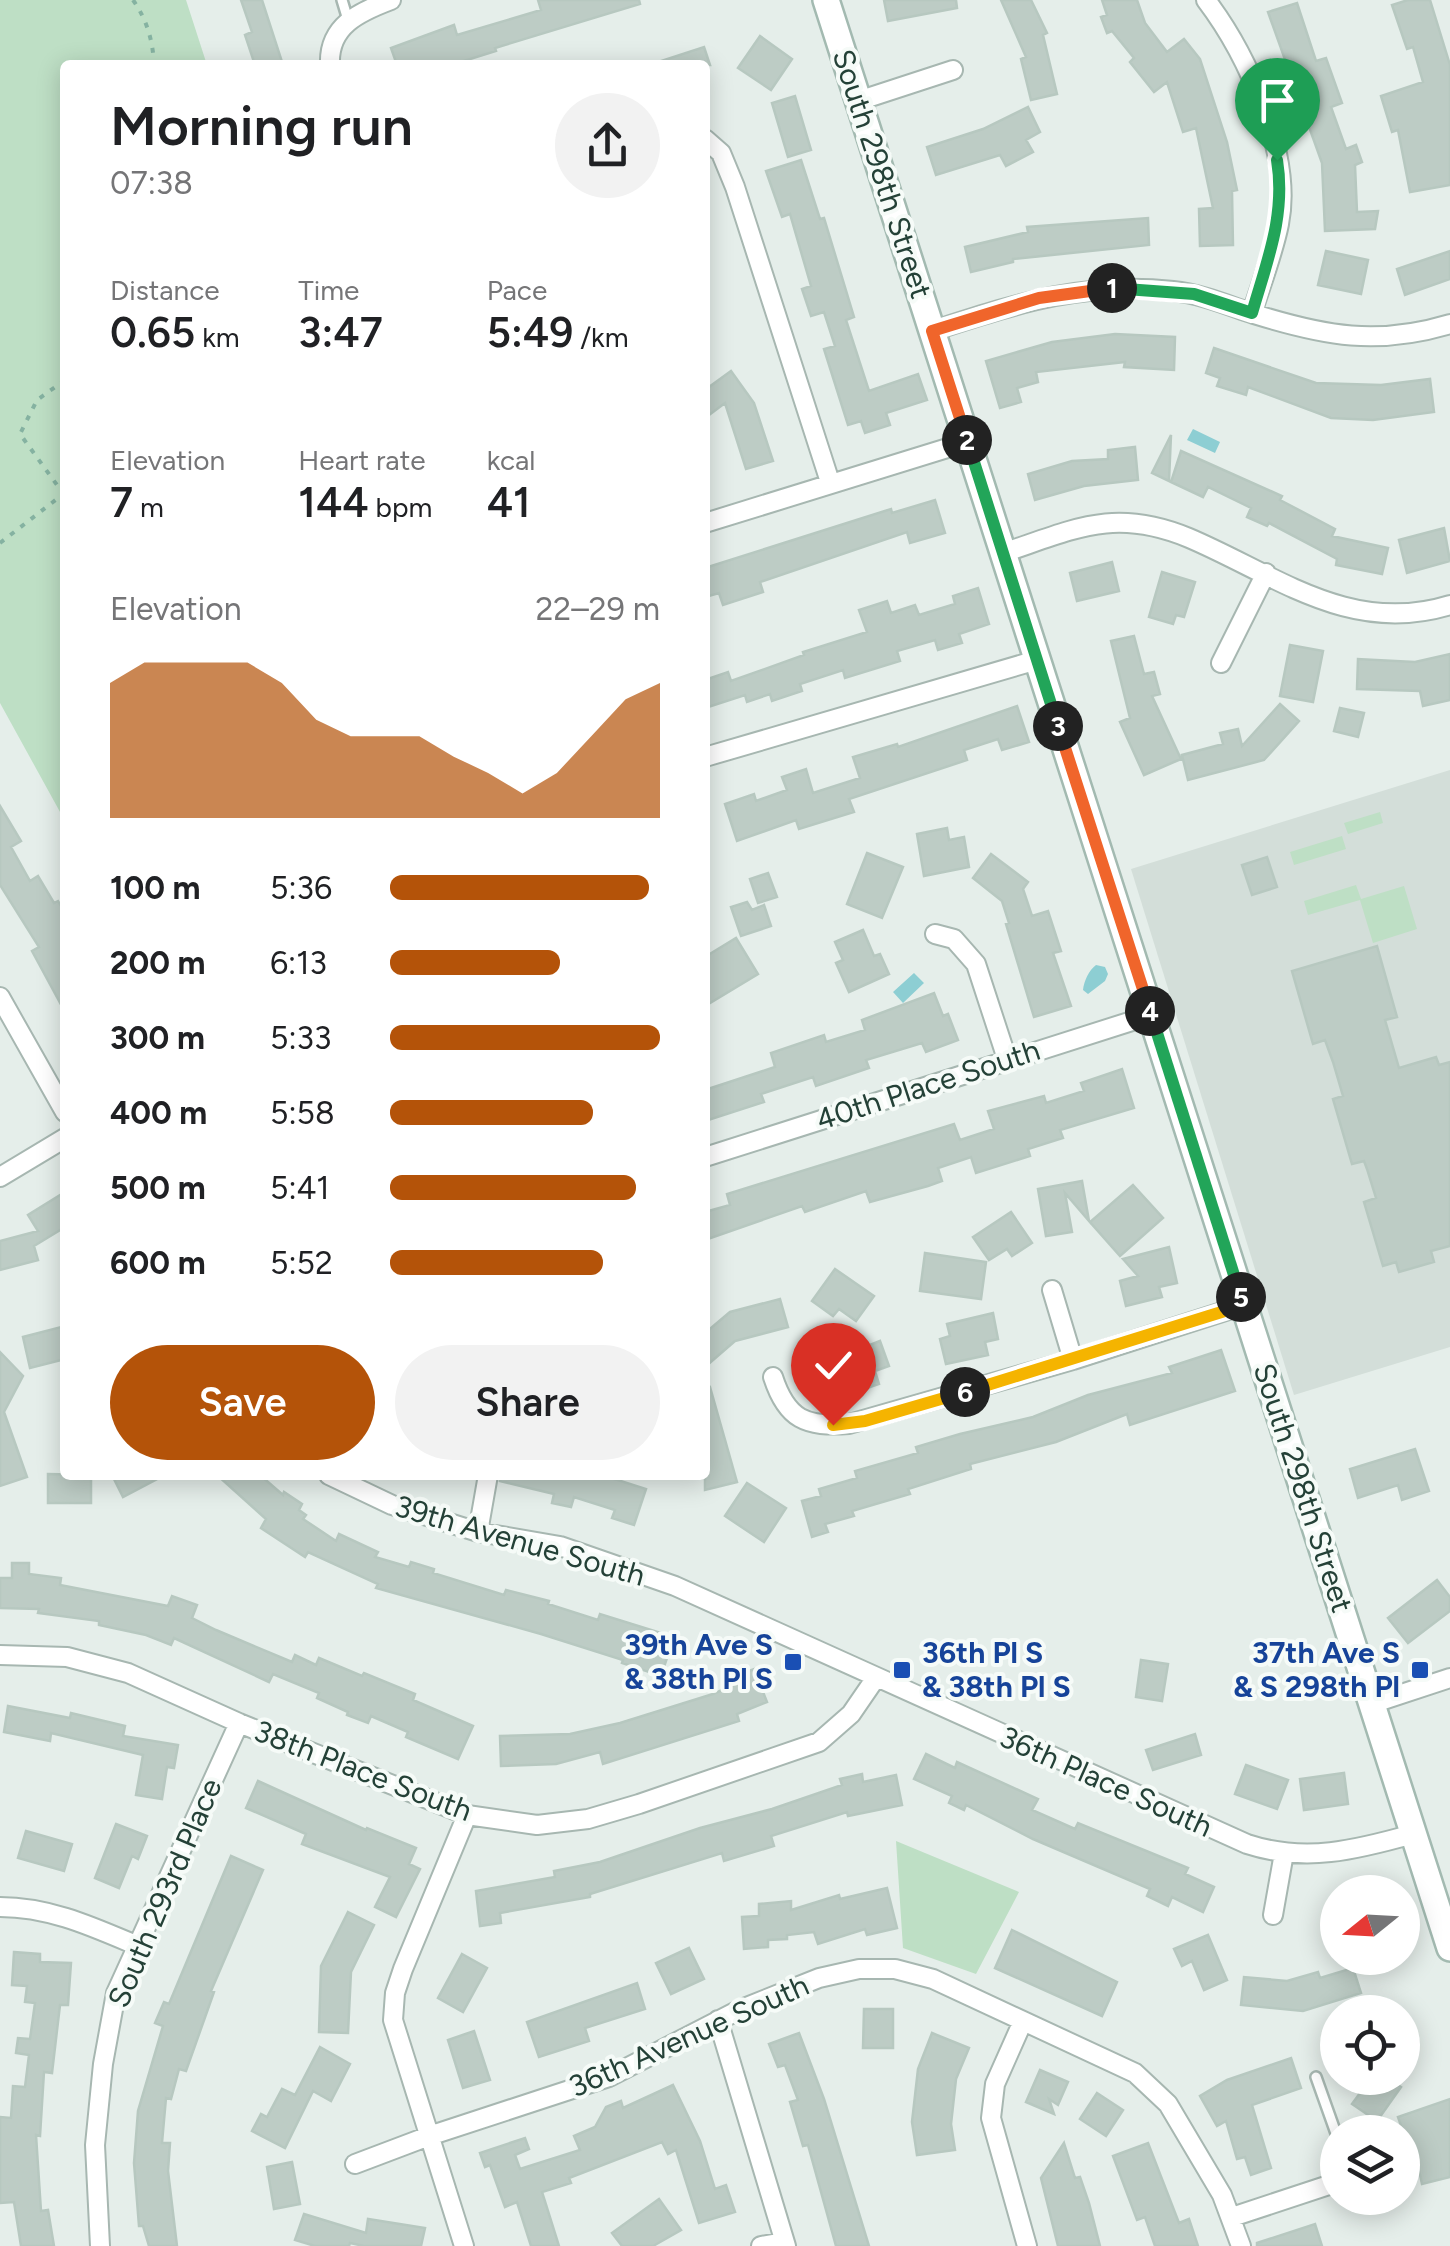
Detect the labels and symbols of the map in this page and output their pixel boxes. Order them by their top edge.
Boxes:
street label: South 298th Street [825,45,940,303]
pin [1235,58,1320,161]
pin: 1 [1087,263,1137,313]
pin: 2 [942,415,992,465]
pin: 3 [1033,701,1083,751]
pin: 4 [1125,986,1175,1036]
street label: 40th Place South [811,1031,1044,1138]
pin: 5 [1216,1272,1266,1322]
pin [791,1323,876,1426]
street label: South 298th Street [1246,1359,1361,1617]
pin: 6 [940,1367,990,1417]
street label: 39th Avenue South [391,1487,649,1594]
place label: 39th Ave S & 38th Pl S [624,1626,773,1697]
place label: 36th Pl S & 38th Pl S [922,1634,1071,1705]
place label: 37th Ave S & S 298th Pl [1233,1634,1400,1705]
marker: 39th Ave S & 38th Pl S [782,1651,804,1673]
marker: 36th Pl S & 38th Pl S [891,1659,913,1681]
marker: 37th Ave S & S 298th Pl [1409,1659,1431,1681]
street label: 38th Place South [249,1712,477,1829]
street label: 36th Place South [994,1718,1218,1845]
street label: South 293rd Place [100,1773,229,2013]
north arrow [1320,1875,1420,1975]
street label: 36th Avenue South [563,1966,814,2105]

